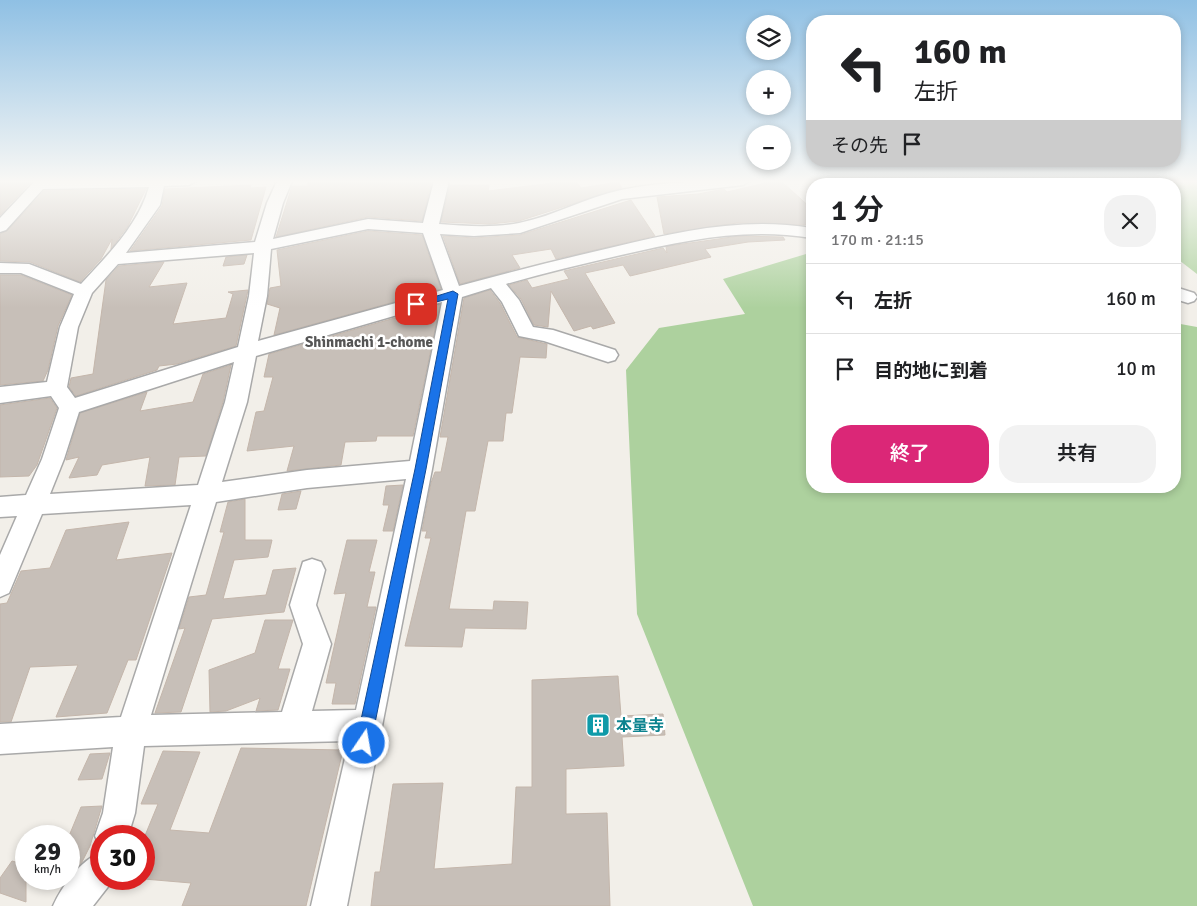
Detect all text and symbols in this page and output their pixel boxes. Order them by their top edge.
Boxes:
map controls [746,15,791,170]
button: layers [746,15,791,60]
text: 160 m [914,30,1007,73]
icon: left [831,35,896,100]
button: + [746,70,791,115]
text: 左折 [914,78,958,105]
button: − [746,125,791,170]
icon: arrive [898,130,926,158]
text: その先 [831,134,888,158]
text: 1 分 [831,192,884,229]
button: close [1104,195,1156,247]
text: 170 m · 21:15 [831,230,924,250]
pin [395,283,437,325]
icon: left [831,285,859,313]
text: 160 m [1106,287,1156,311]
text: 左折 [874,289,912,313]
icon: arrive [402,290,430,318]
district label: Shinmachi 1-chome [305,333,433,351]
icon: arrive [831,355,859,383]
text: 10 m [1116,357,1156,381]
text: 目的地に到着 [874,359,988,383]
button: 終了 [831,425,989,483]
button: 共有 [999,425,1156,483]
building icon: 本量寺 [585,712,611,738]
position arrow [337,716,389,768]
place label: 本量寺 [616,716,664,736]
speed limit sign: 30 [90,825,155,890]
text: 29 [34,836,61,867]
text: km/h [34,862,61,877]

